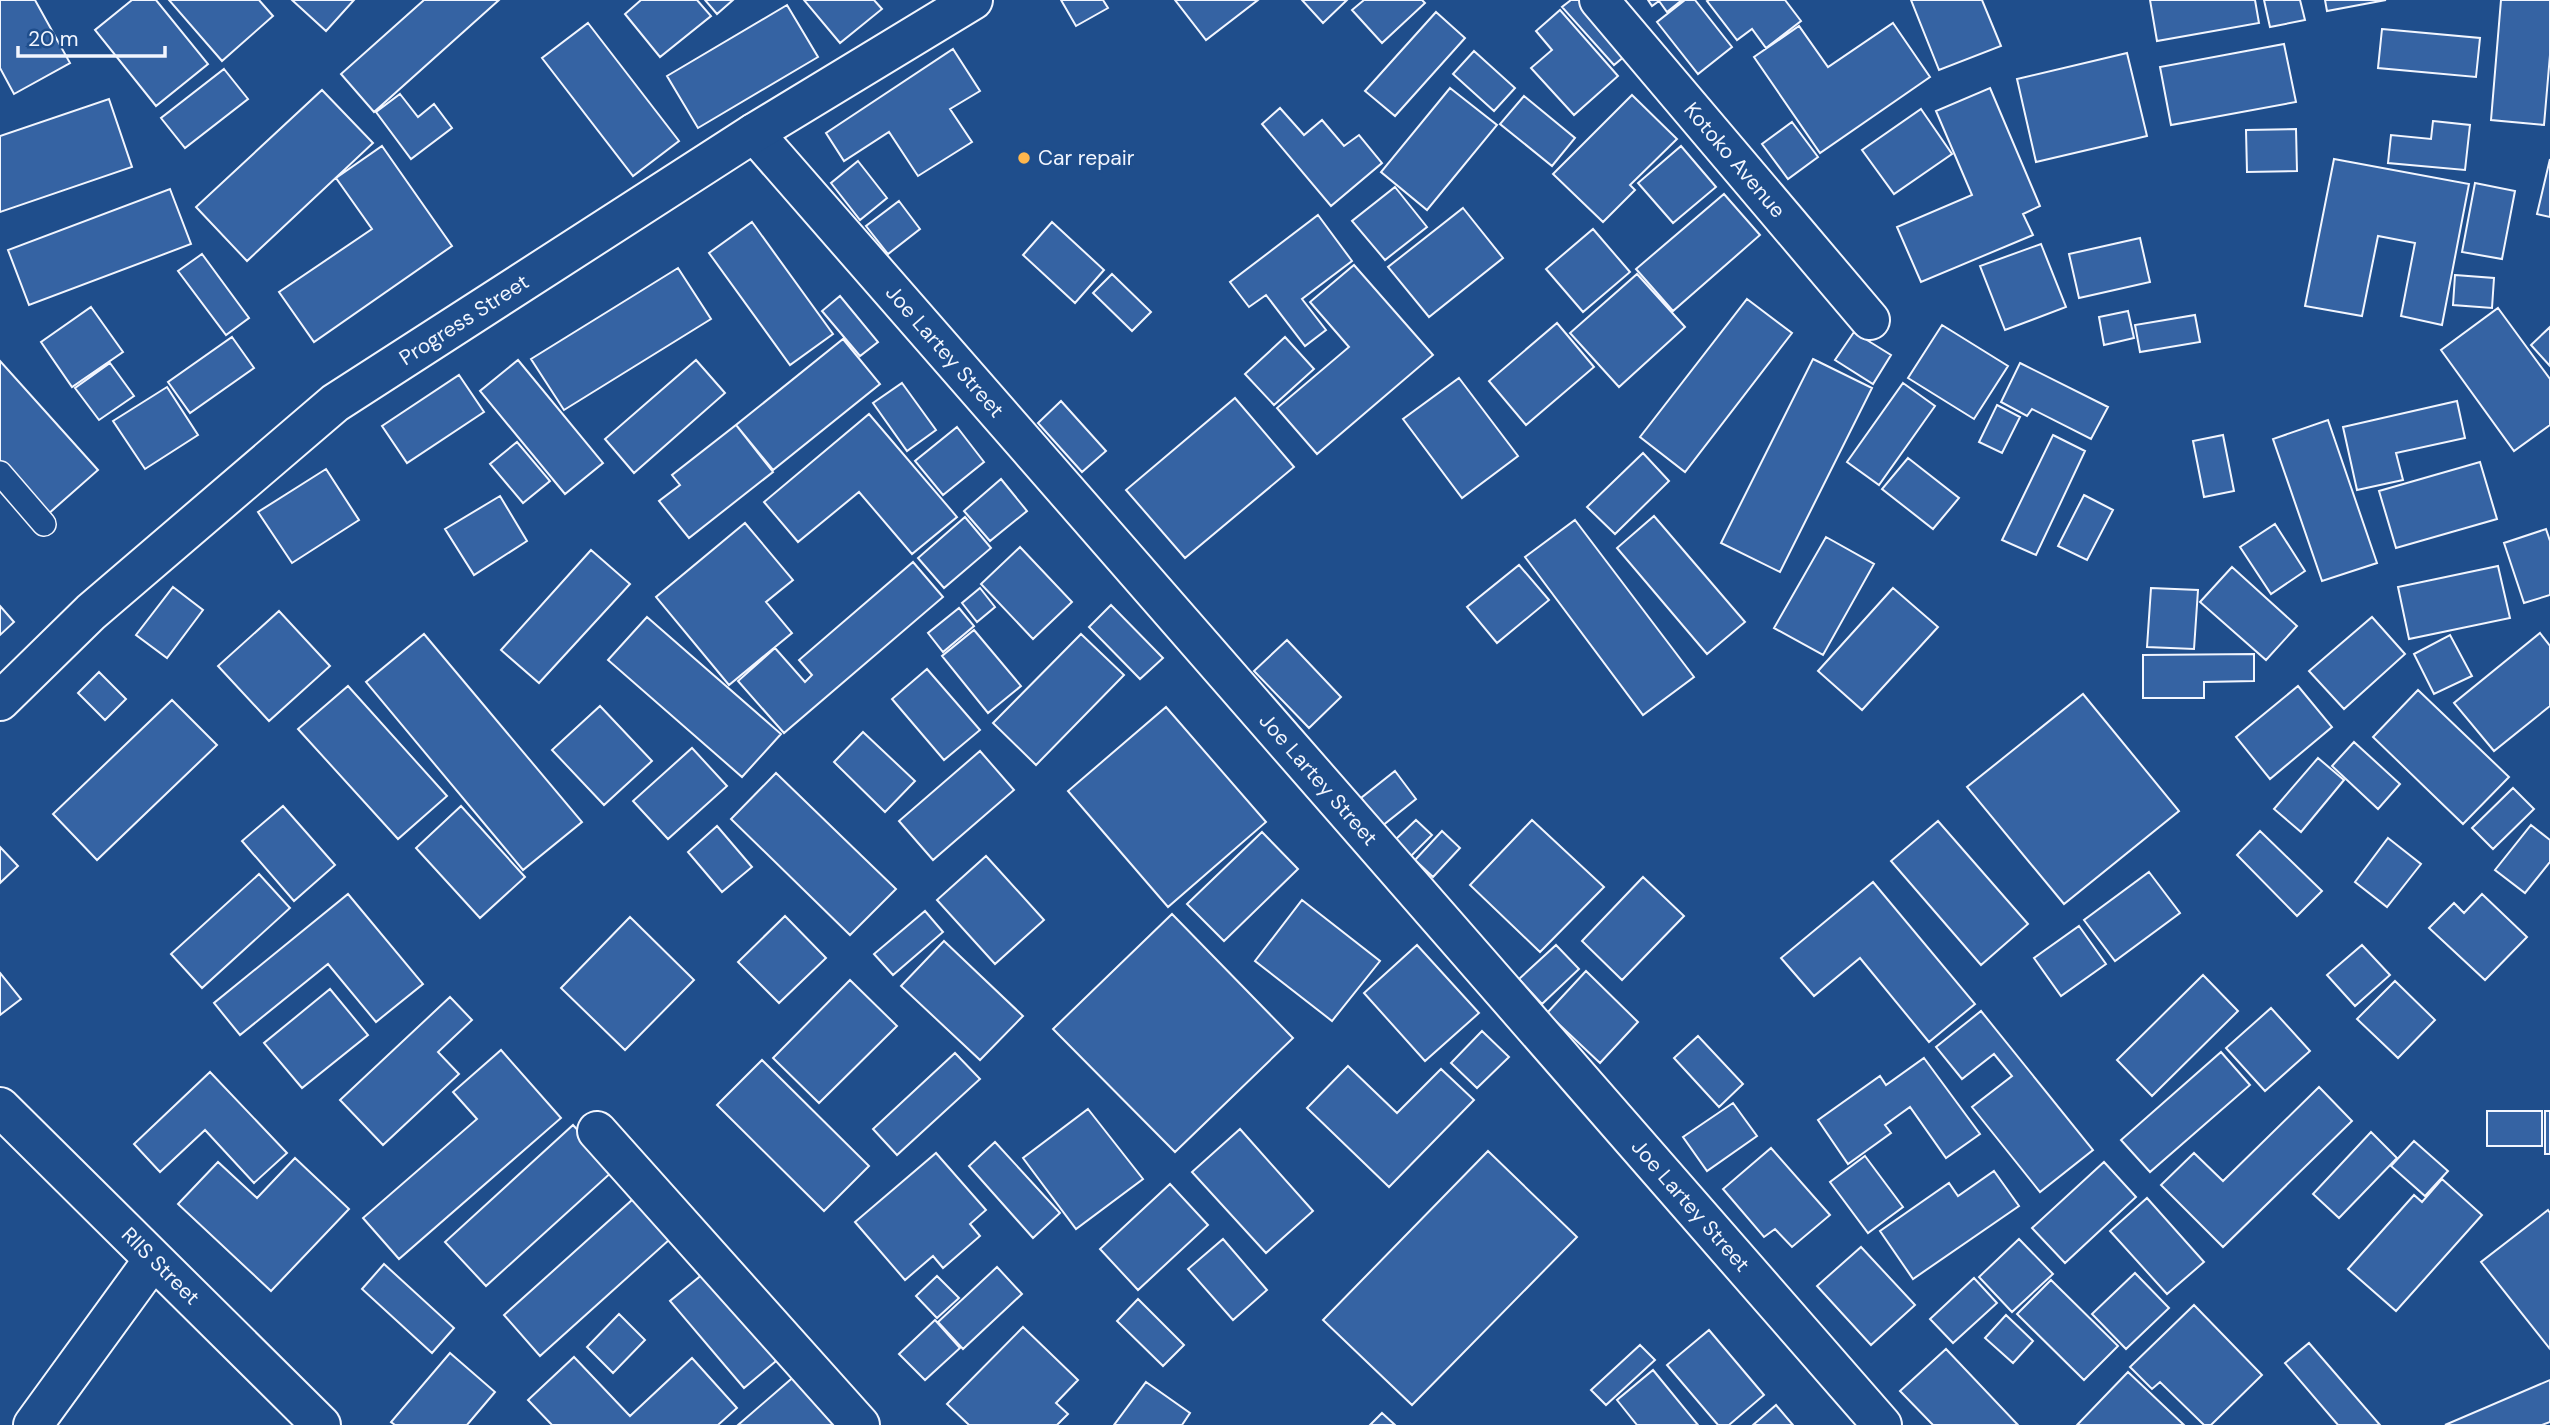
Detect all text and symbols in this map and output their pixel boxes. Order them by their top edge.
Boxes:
scale bar [18,14,164,58]
text: 20 m [28,25,79,53]
street label: Kotoko Avenue [1678,97,1792,224]
place label: Car repair [1038,144,1135,172]
marker: Car repair [1016,150,1032,166]
street label: Progress Street [394,268,534,372]
street label: Joe Lartey Street [879,279,1010,424]
street label: Joe Lartey Street [1253,707,1384,851]
street label: Joe Lartey Street [1625,1134,1756,1278]
street label: RIIS Street [115,1221,206,1311]

